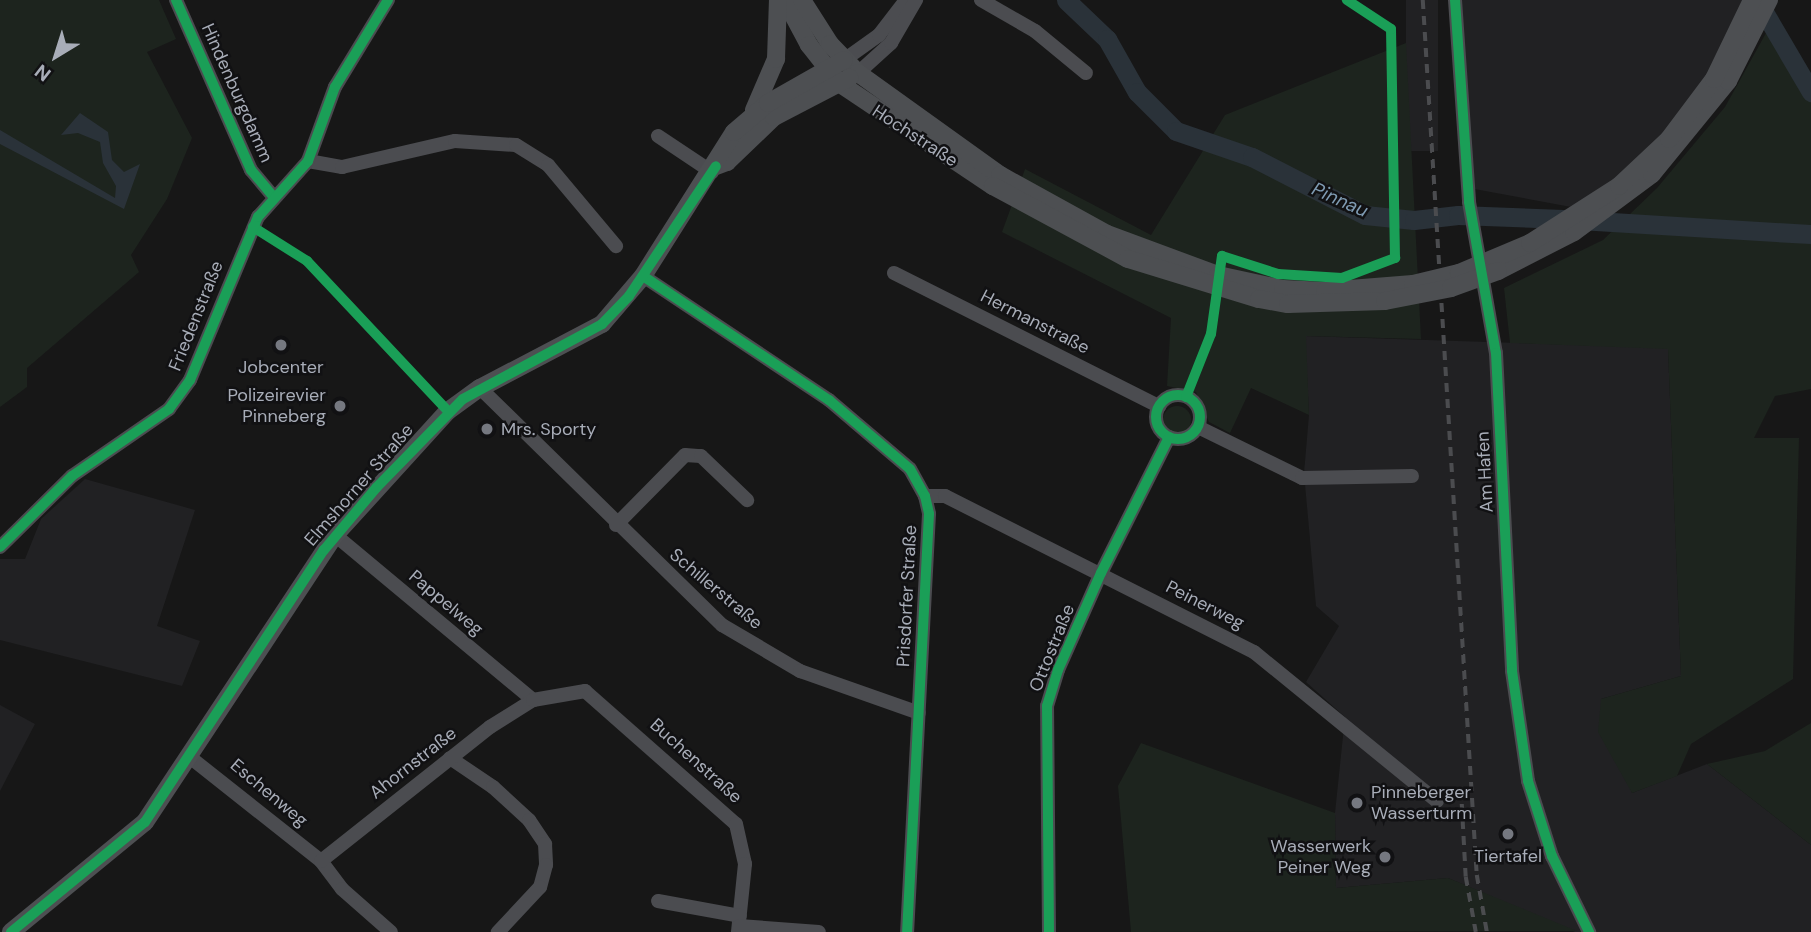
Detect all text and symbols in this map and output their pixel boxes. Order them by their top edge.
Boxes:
street label: Hindenburgdamm [197,20,277,166]
north arrow [21,21,91,91]
text: N [30,59,56,87]
street label: Hochstraße [868,100,962,172]
water label: Pinnau [1308,178,1372,222]
street label: Friedenstraße [164,258,228,374]
street label: Hermanstraße [977,285,1093,359]
marker: Jobcenter [273,337,289,353]
place label: Jobcenter [238,356,324,378]
place label: Polizeirevier Pinneberg [227,385,326,428]
marker: Polizeirevier Pinneberg [332,398,348,414]
place label: Mrs. Sporty [501,418,596,440]
street label: Elmshorner Straße [300,420,418,550]
marker: Mrs. Sporty [479,421,495,437]
street label: Am Hafen [1472,431,1498,513]
street label: Prisdorfer Straße [892,524,922,668]
street label: Schillerstraße [665,544,767,634]
street label: Pappelweg [405,566,487,640]
street label: Peinerweg [1162,576,1248,634]
street label: Ottostraße [1025,601,1079,695]
street label: Buchenstraße [646,714,746,808]
street label: Ahornstraße [365,722,461,804]
street label: Eschenweg [226,755,312,831]
place label: Pinneberger Wasserturm [1371,782,1472,824]
marker: Pinneberger Wasserturm [1349,795,1365,811]
marker: Tiertafel [1500,826,1516,842]
place label: Wasserwerk Peiner Weg [1270,836,1371,878]
place label: Tiertafel [1474,845,1542,867]
marker: Wasserwerk Peiner Weg [1377,849,1393,865]

